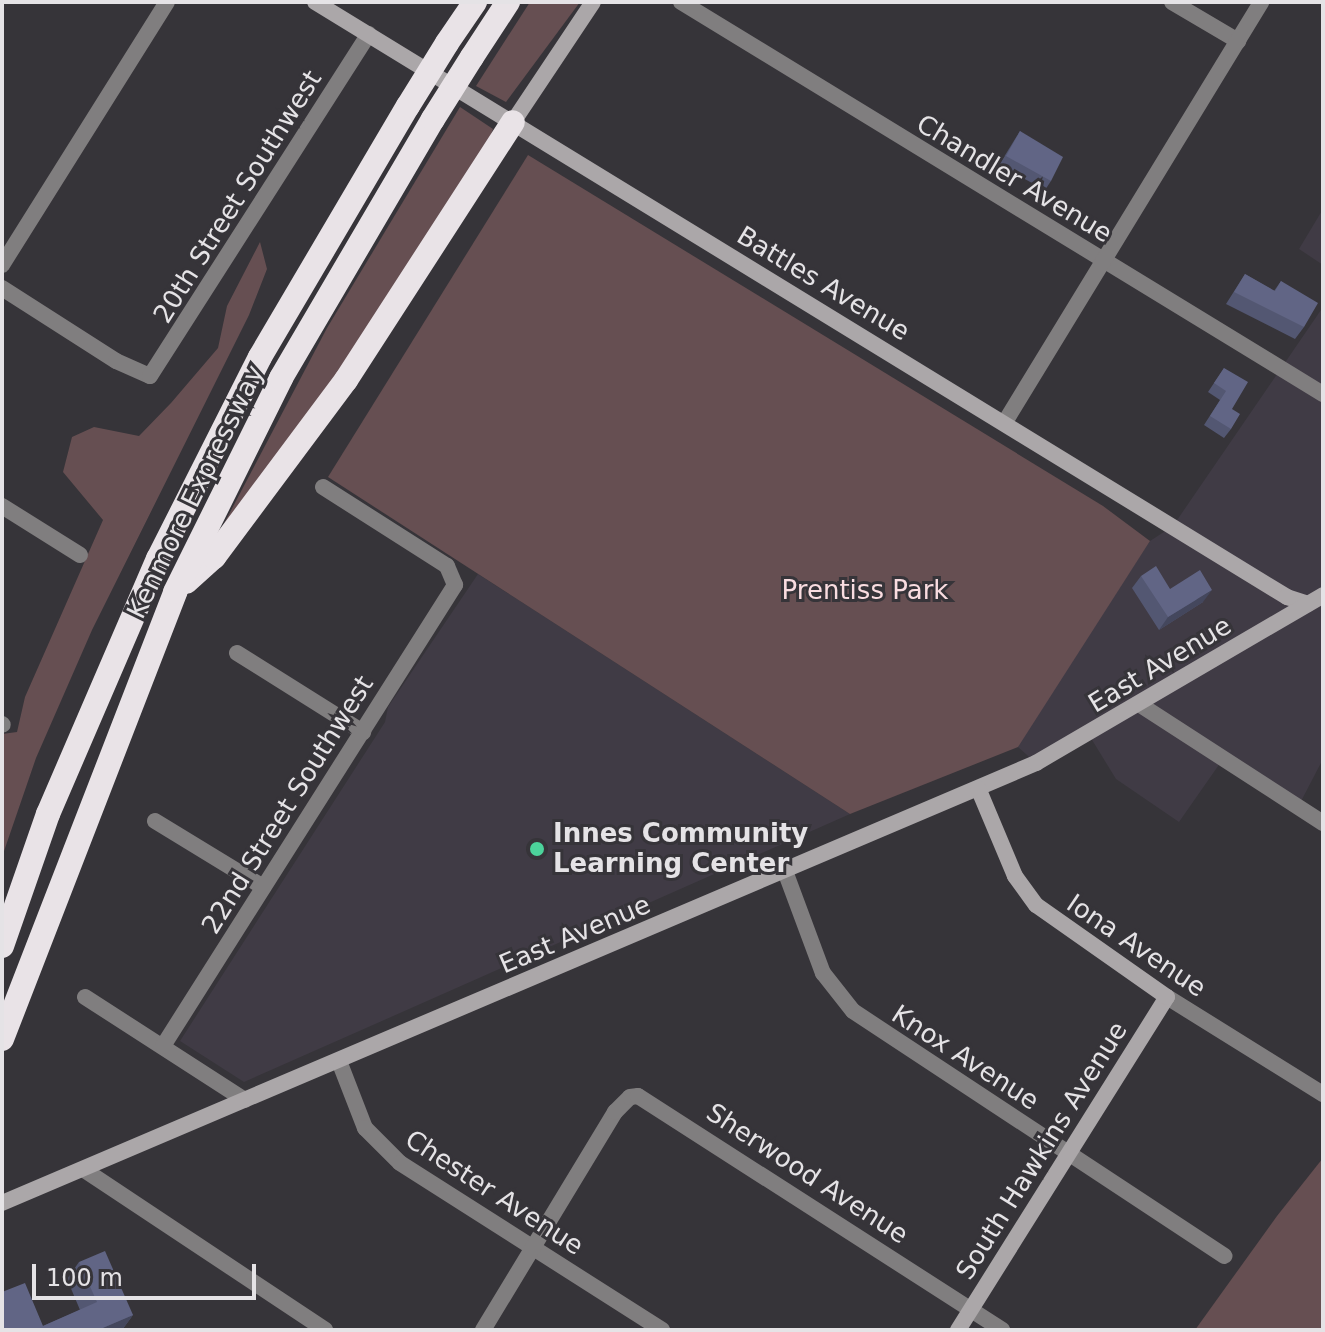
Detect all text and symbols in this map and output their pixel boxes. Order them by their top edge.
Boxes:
street label: 20th Street Southwest [147,65,329,329]
street label: Chandler Avenue [911,108,1117,250]
street label: Battles Avenue [731,220,915,348]
street label: Kenmore Expressway [121,360,271,624]
park label: Prentiss Park [782,575,948,607]
street label: East Avenue [1083,610,1237,720]
street label: 22nd Street Southwest [196,670,380,940]
place label: Innes Community Learning Center [553,818,808,880]
marker: Innes Community Learning Center [528,840,546,858]
street label: Iona Avenue [1061,888,1211,1004]
street label: East Avenue [495,889,655,981]
street label: Knox Avenue [886,999,1044,1117]
street label: South Hawkins Avenue [950,1016,1134,1286]
street label: Sherwood Avenue [700,1097,914,1251]
street label: Chester Avenue [399,1124,589,1262]
scale bar [36,1248,260,1298]
text: 100 m [46,1264,123,1292]

